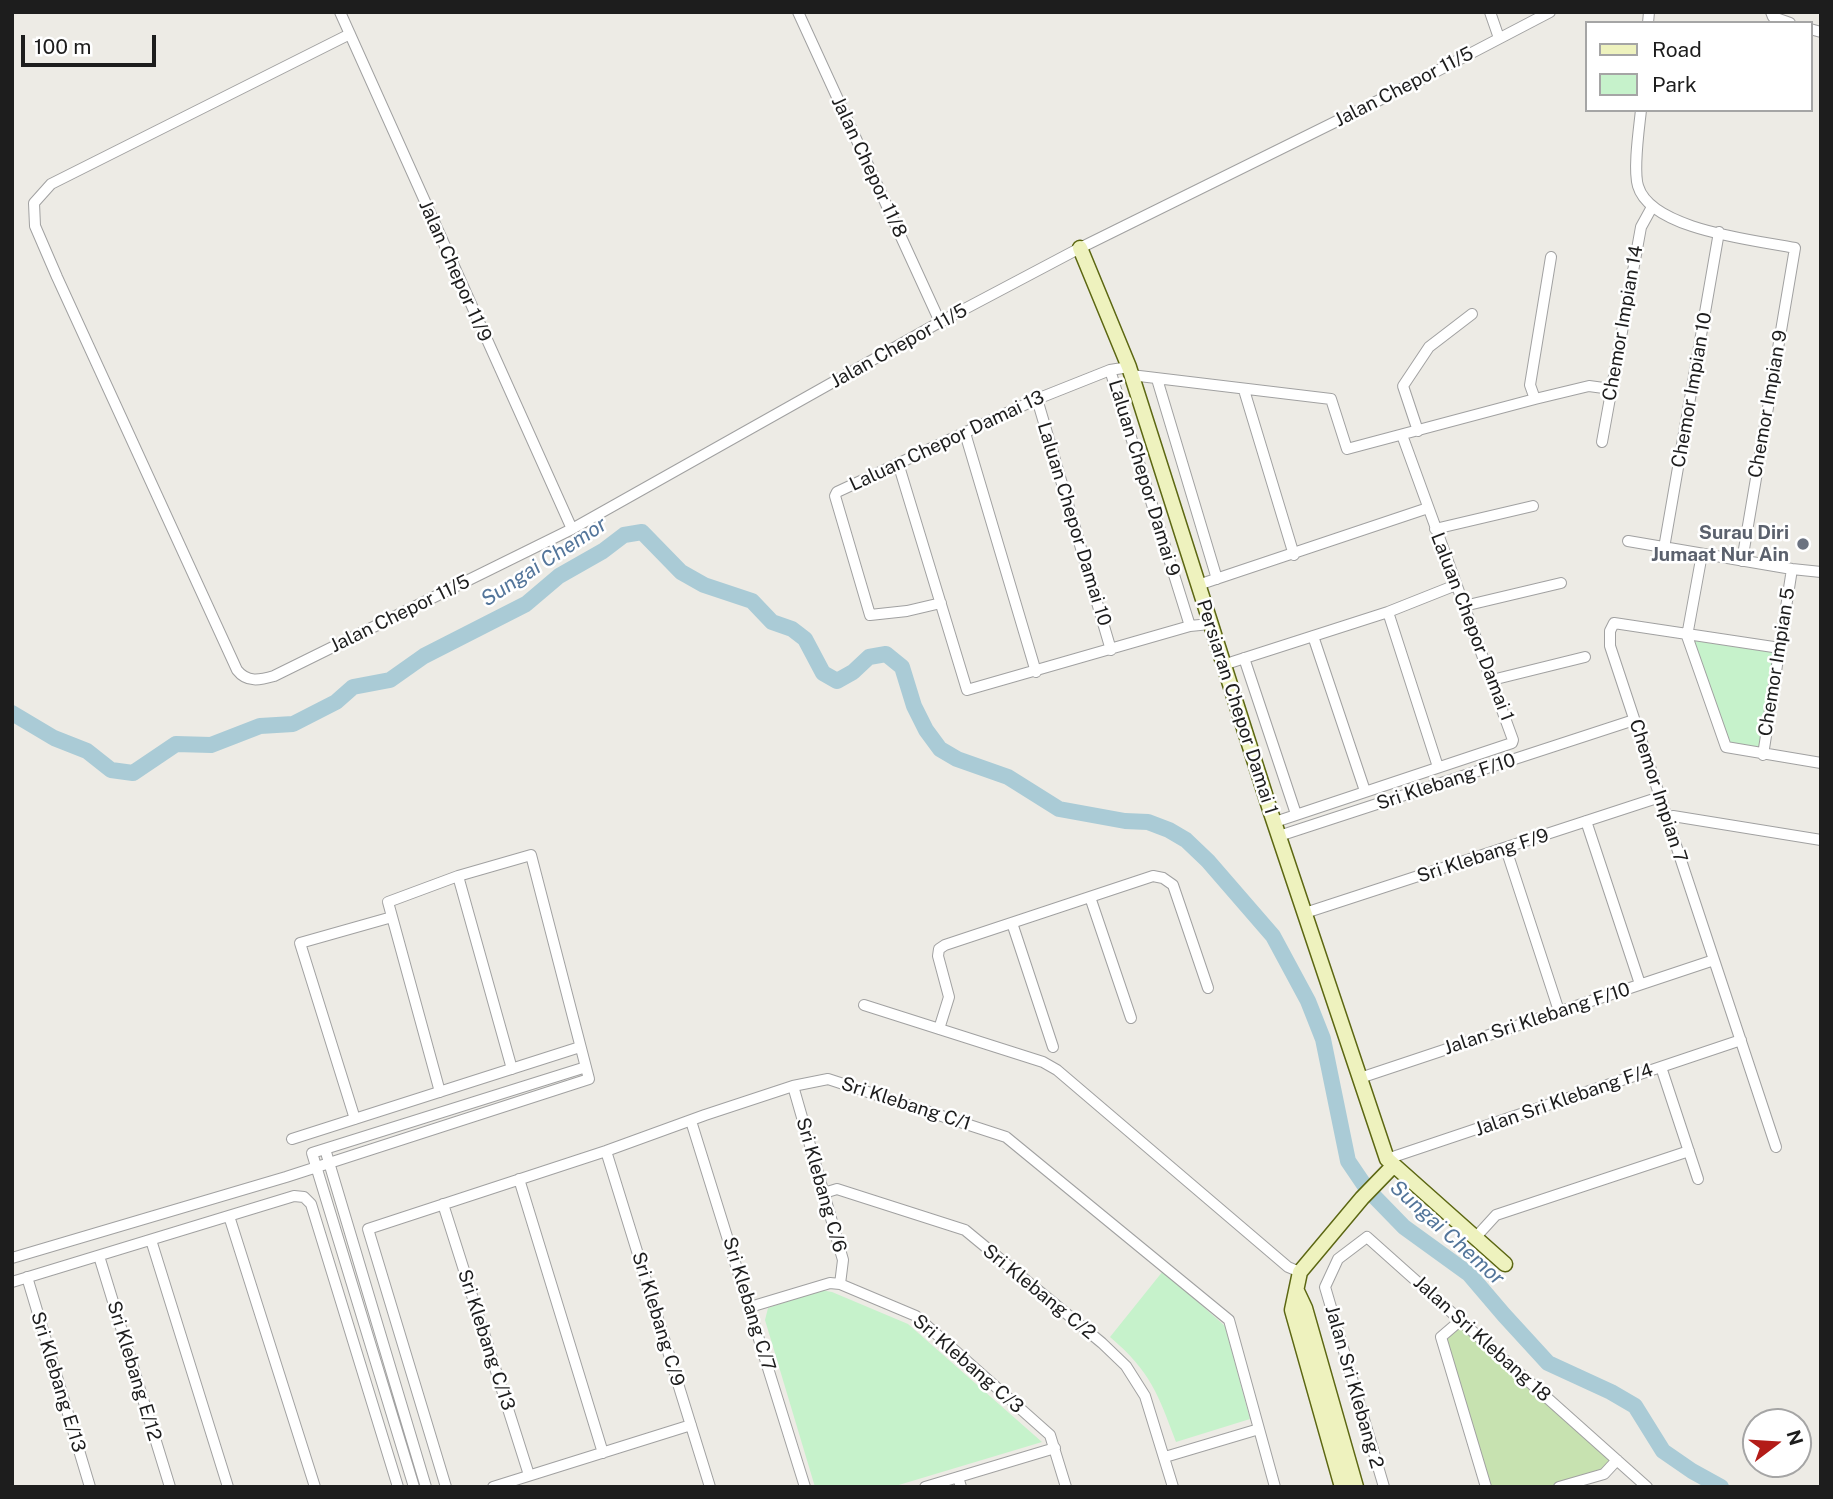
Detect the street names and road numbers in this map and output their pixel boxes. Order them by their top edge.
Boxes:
street label: Jalan Chepor 11/5 [1331,42,1477,132]
street label: Jalan Chepor 11/8 [826,93,912,241]
street label: Jalan Chepor 11/9 [414,197,496,345]
street label: Chemor Impian 14 [1598,243,1648,403]
street label: Jalan Chepor 11/5 [827,299,971,393]
street label: Chemor Impian 10 [1667,311,1717,469]
street label: Chemor Impian 9 [1744,328,1792,480]
street label: Laluan Chepor Damai 9 [1103,377,1185,579]
street label: Laluan Chepor Damai 13 [846,386,1048,496]
street label: Laluan Chepor Damai 10 [1032,419,1116,629]
street label: Laluan Chepor Damai 1 [1425,529,1519,725]
street label: Jalan Chepor 11/5 [326,570,474,658]
street label: Chemor Impian 5 [1754,586,1800,738]
street label: Persiaran Chepor Damai 1 [1191,597,1283,817]
street label: Chemor Impian 7 [1624,716,1692,866]
street label: Sri Klebang F/10 [1374,749,1518,815]
street label: Sri Klebang F/9 [1414,824,1552,888]
street label: Jalan Sri Klebang F/10 [1441,978,1633,1060]
street label: Jalan Sri Klebang F/4 [1472,1059,1656,1141]
street label: Sri Klebang C/1 [838,1072,974,1136]
street label: Sri Klebang C/6 [791,1115,851,1255]
street label: Sri Klebang C/7 [718,1234,780,1374]
street label: Sri Klebang C/2 [978,1240,1100,1344]
street label: Sri Klebang C/9 [627,1249,689,1389]
street label: Sri Klebang C/13 [452,1267,520,1413]
street label: Jalan Sri Klebang 18 [1409,1271,1555,1407]
street label: Sri Klebang E/12 [102,1298,166,1444]
street label: Jalan Sri Klebang 2 [1320,1303,1388,1471]
street label: Sri Klebang E/13 [26,1309,90,1455]
street label: Sri Klebang C/3 [908,1310,1028,1418]

